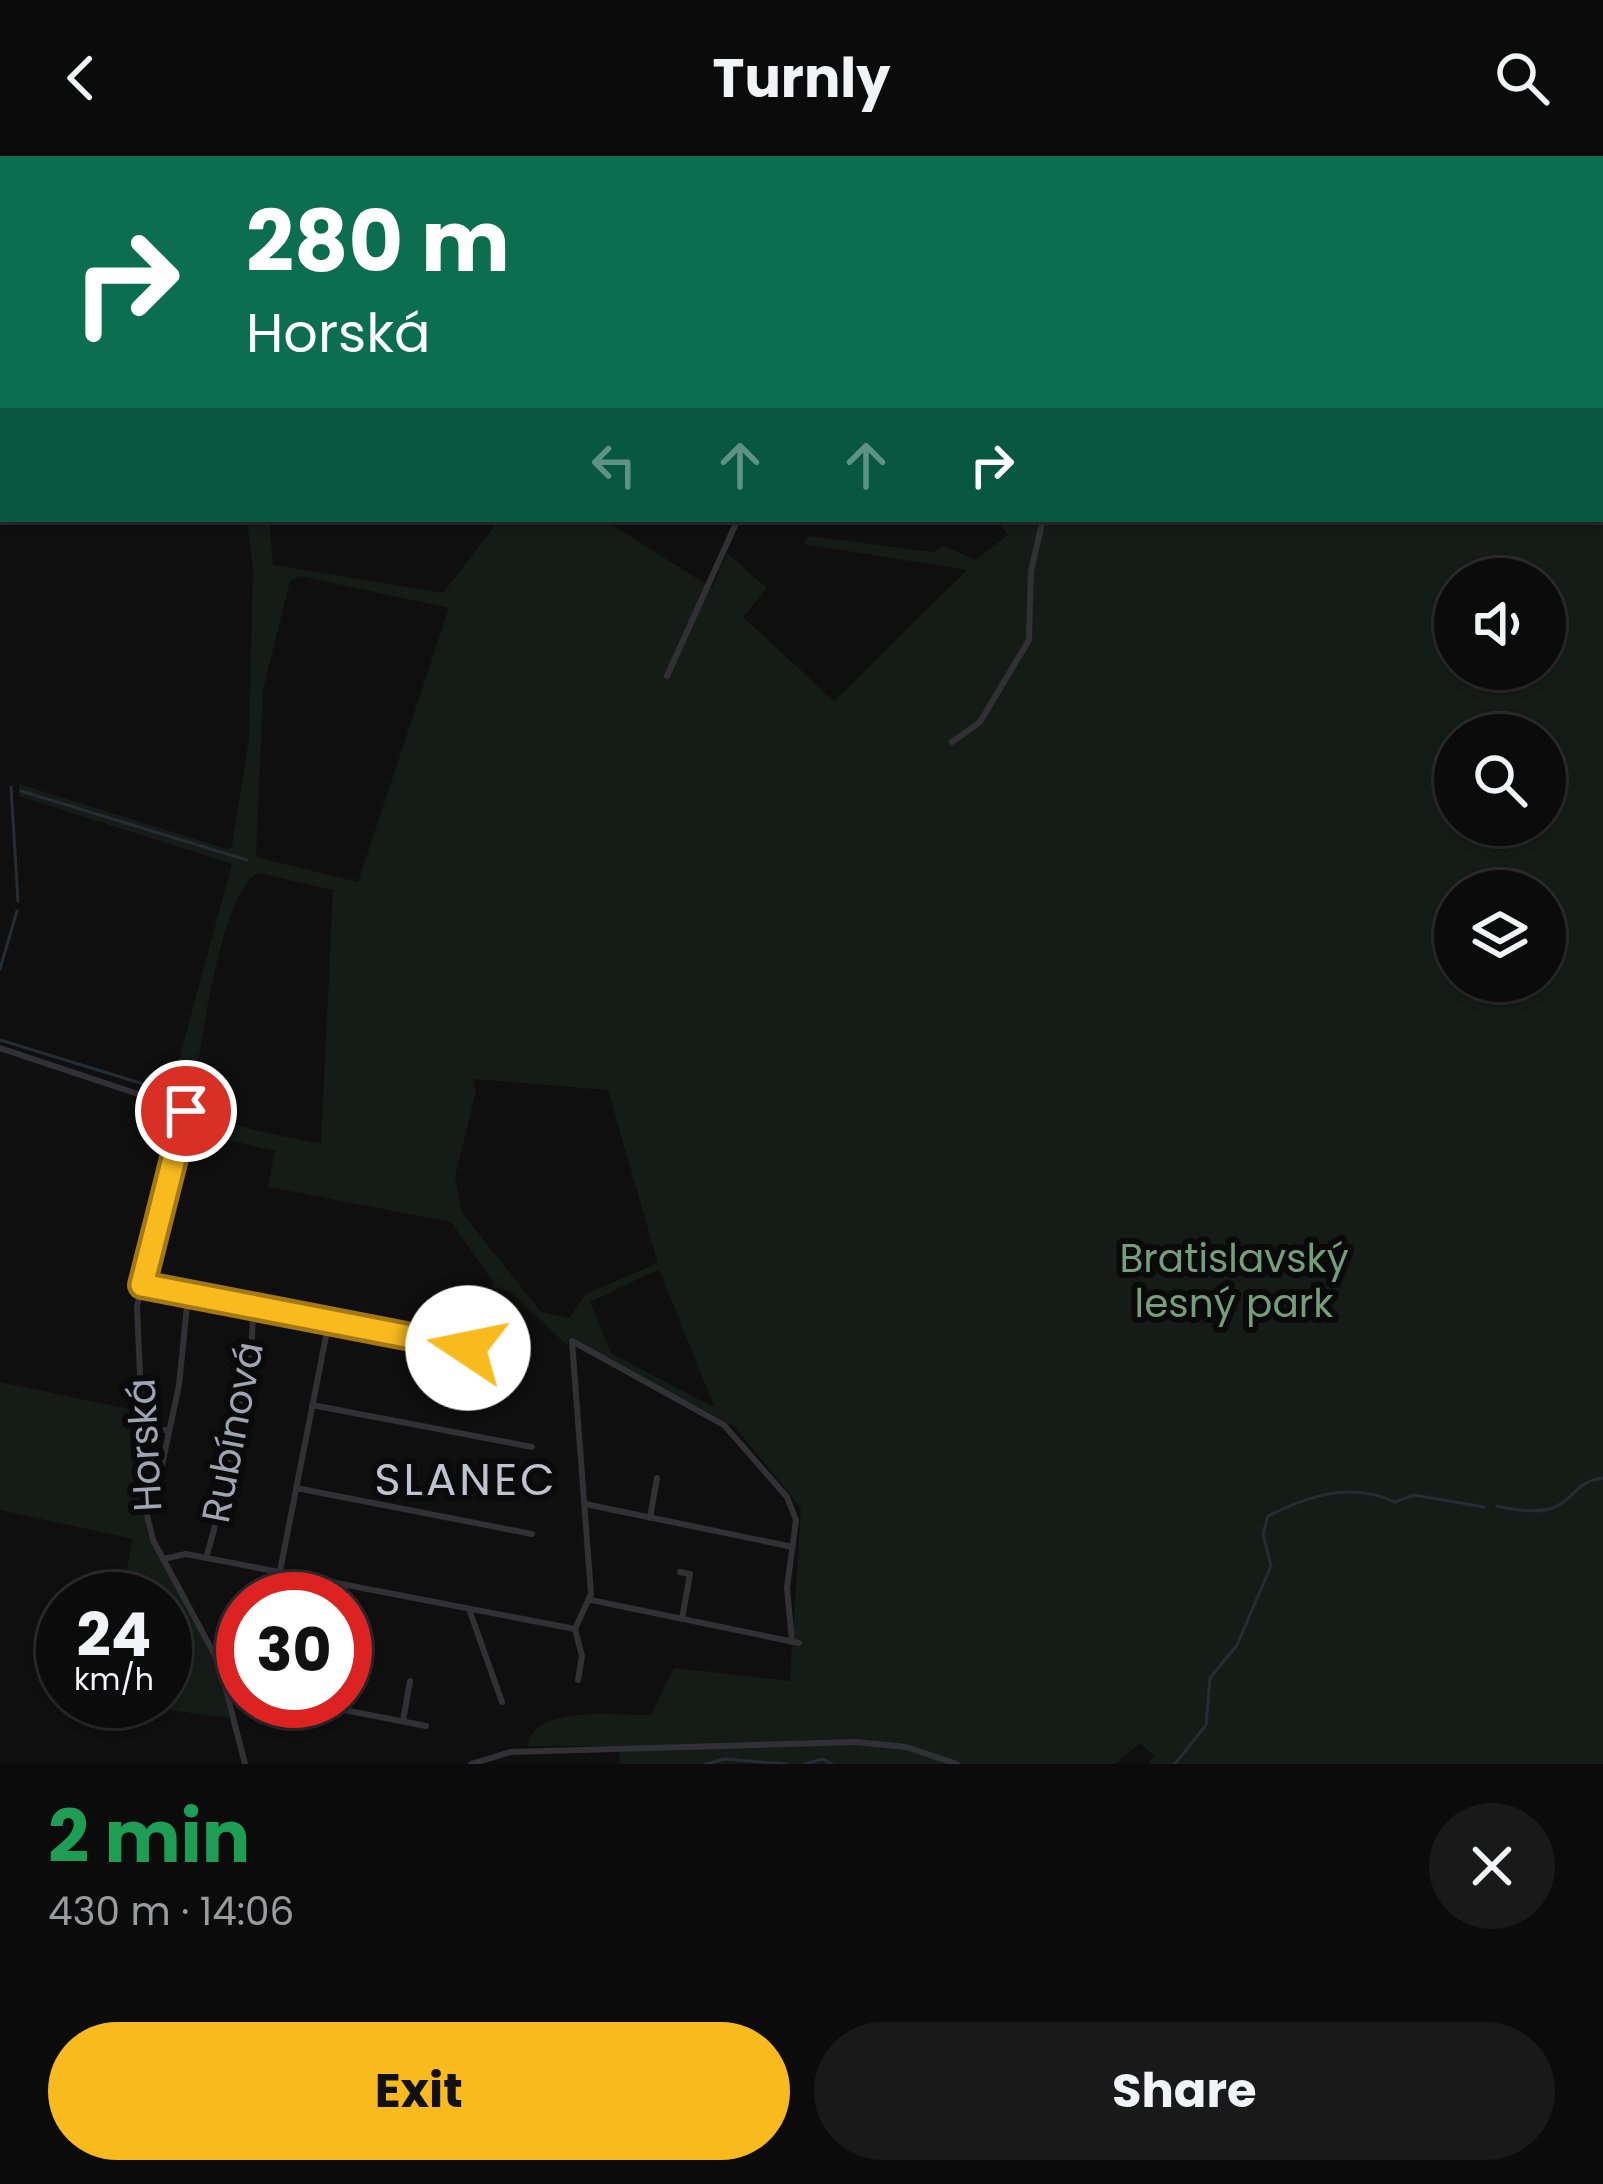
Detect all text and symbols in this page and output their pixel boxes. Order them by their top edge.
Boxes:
text: Turnly [713,40,890,116]
icon: back [48,45,114,111]
icon: search [1489,45,1555,111]
text: 280 m [246,183,510,300]
icon: right [48,204,204,360]
text: Horská [246,295,431,371]
icon: left [581,432,647,498]
icon: ahead [707,432,773,498]
icon: ahead [833,432,899,498]
icon: right [959,432,1025,498]
map controls [1434,558,1566,1002]
button: sound [1434,558,1566,690]
button: search [1434,714,1566,846]
button: layers [1434,870,1566,1002]
pin [135,1060,237,1162]
icon: arrive [153,1078,219,1144]
park label: Bratislavský lesný park [1119,1231,1349,1331]
position arrow [405,1285,531,1411]
street label: Rubínová [188,1337,277,1527]
street label: Horská [114,1377,175,1513]
district label: SLANEC [374,1448,558,1511]
speed limit sign: 30 [216,1572,372,1728]
text: 24 [77,1593,151,1677]
text: km/h [74,1658,154,1701]
text: 2 min [48,1786,250,1887]
button: close [1429,1803,1555,1929]
text: 430 m · 14:06 [48,1884,294,1939]
button: Exit [48,2022,790,2160]
button: Share [814,2022,1555,2160]

